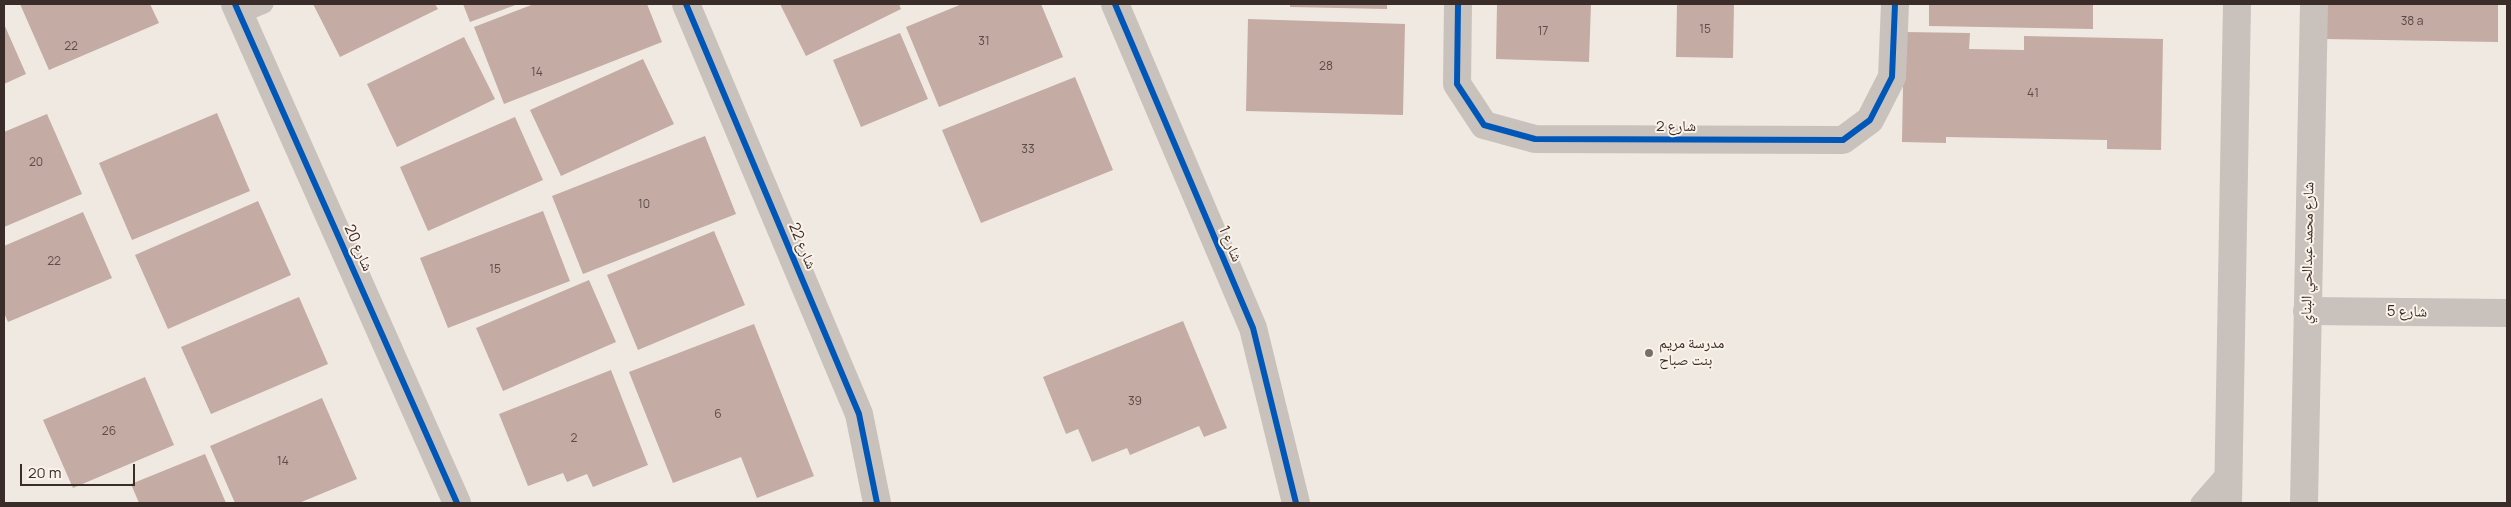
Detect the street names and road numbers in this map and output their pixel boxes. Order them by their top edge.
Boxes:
street label: شارع 2 [1656,118,1696,136]
street label: شارع محمد عبدالحي البناي [2298,182,2318,324]
street label: شارع 22 [784,220,820,272]
street label: شارع 20 [340,222,376,274]
street label: شارع 1 [1214,223,1246,265]
street label: شارع 5 [2387,303,2427,321]

